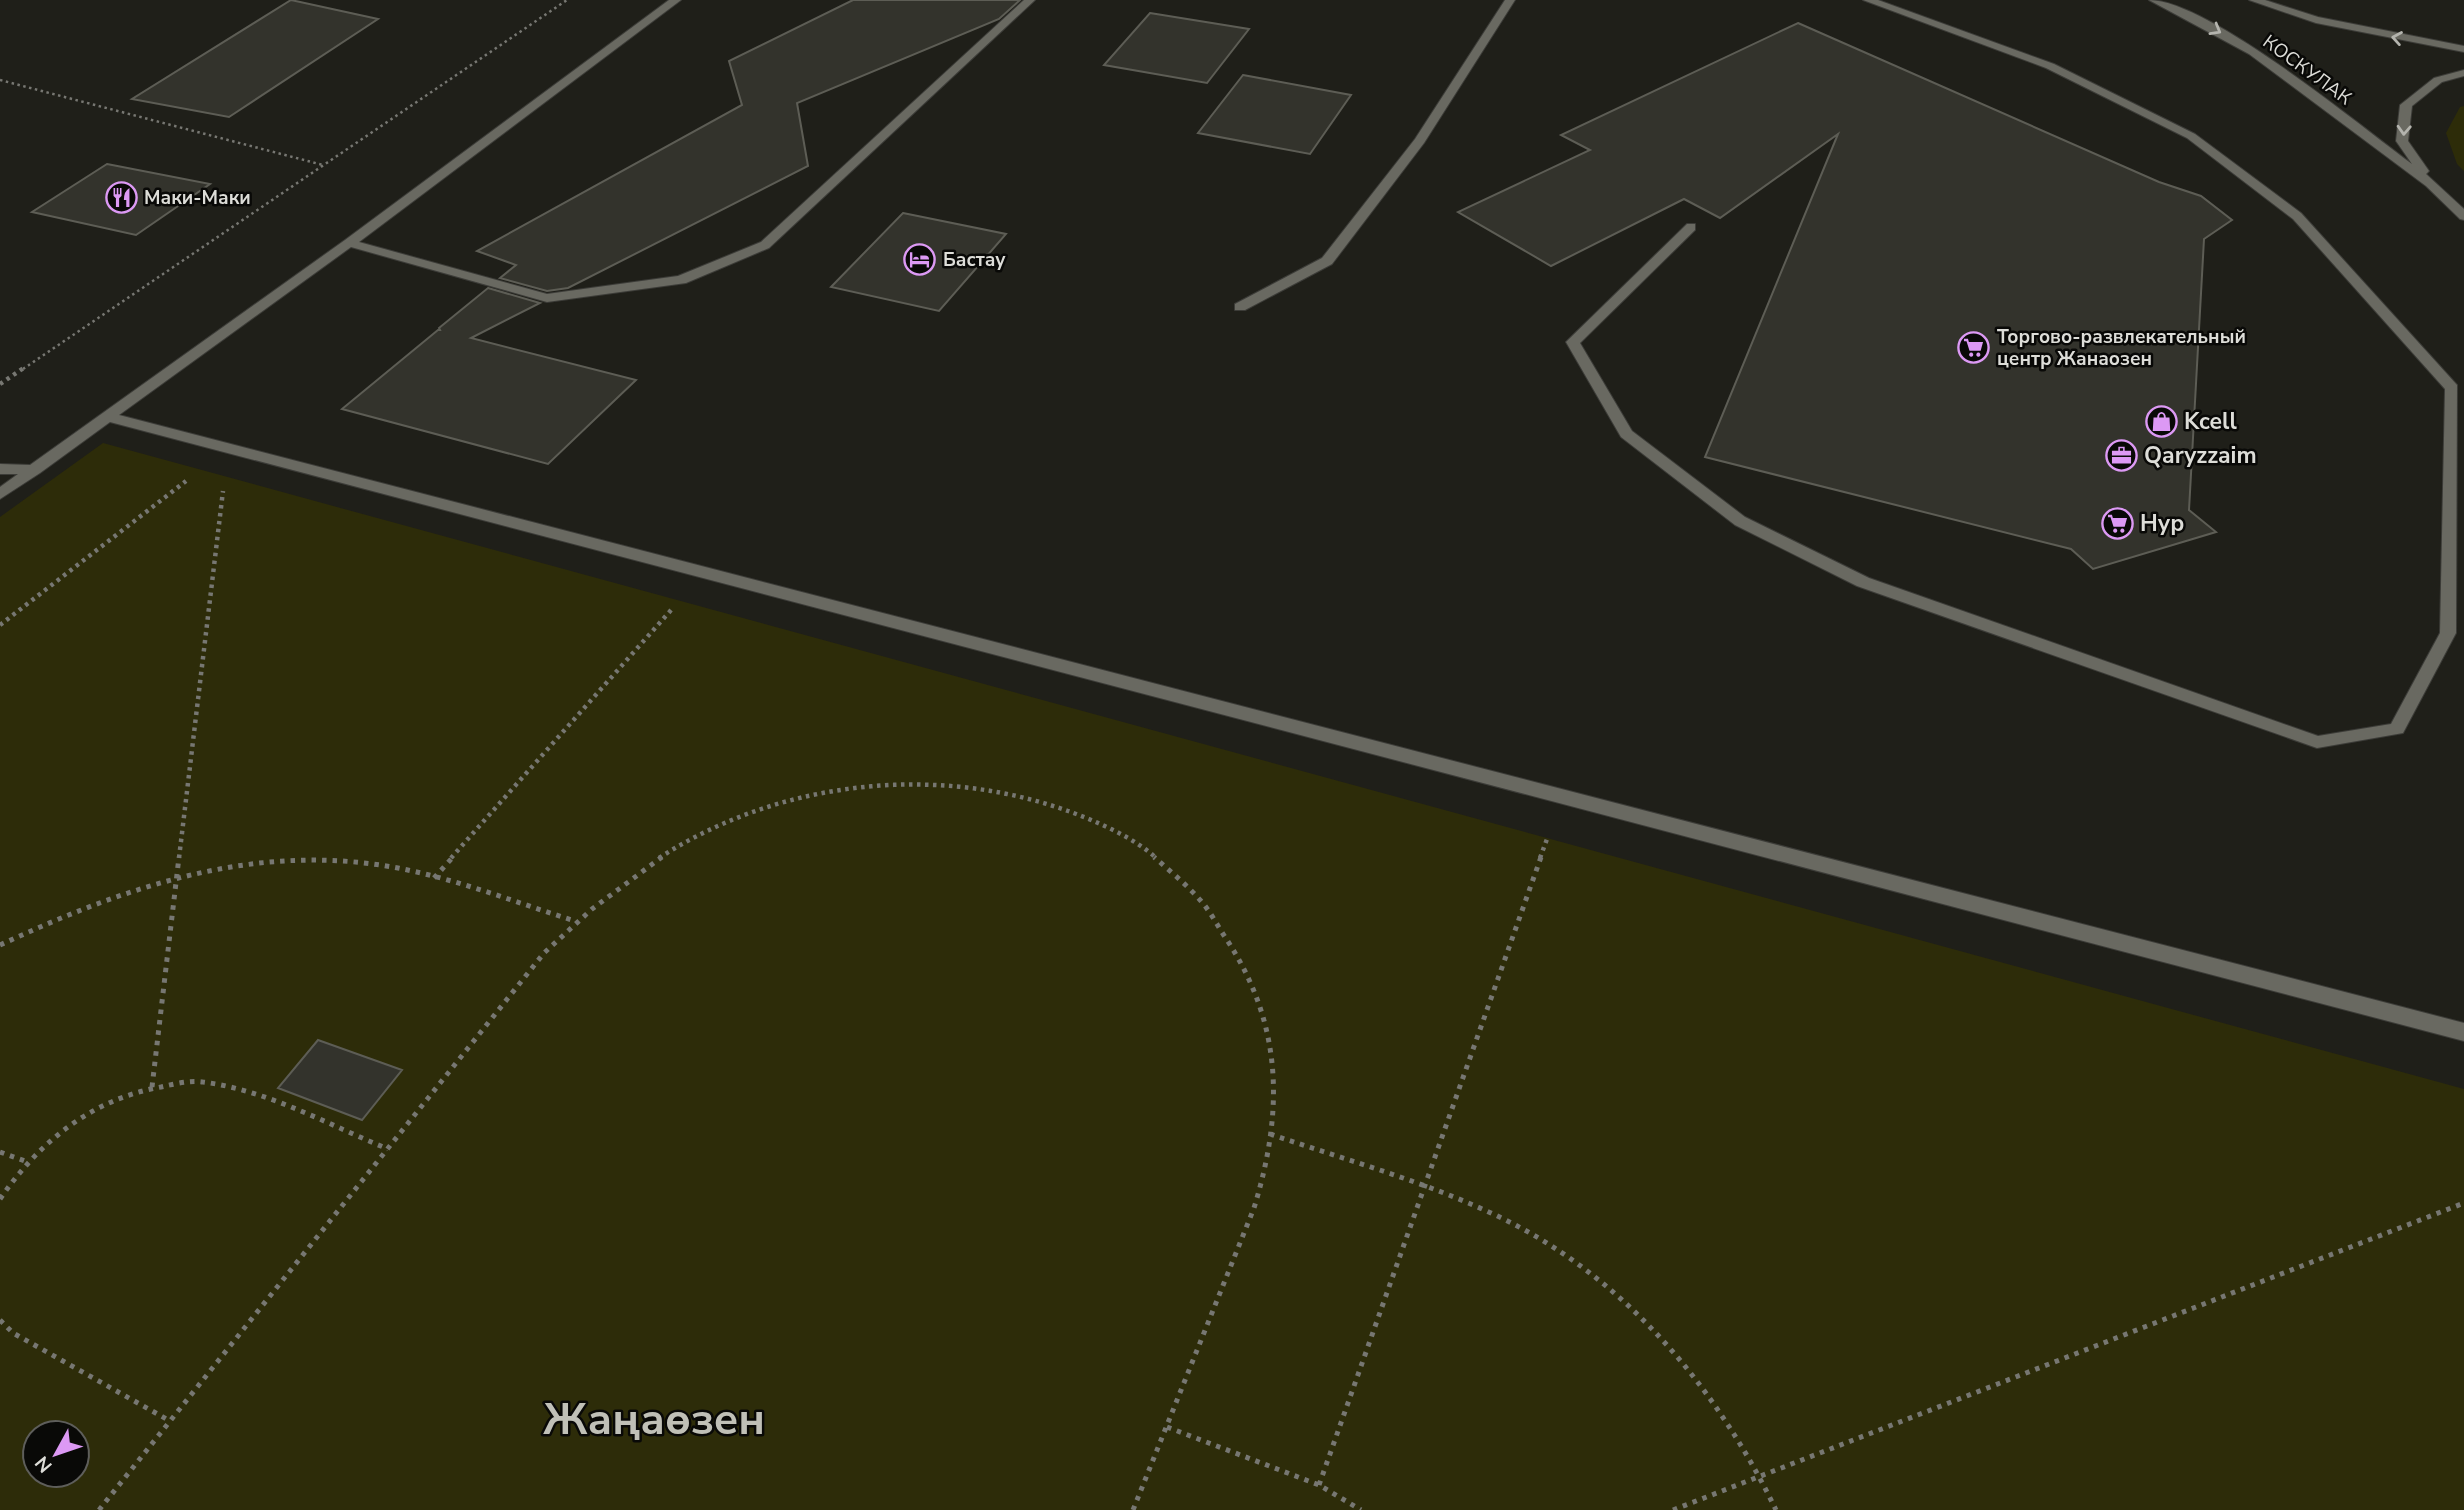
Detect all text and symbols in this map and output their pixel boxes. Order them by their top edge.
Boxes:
one-way arrow [2208,22,2221,35]
street label: КОСКУЛАК [2257,29,2357,111]
one-way arrow [2391,31,2403,46]
one-way arrow [2397,125,2412,136]
restaurant icon: Маки-Маки [104,181,138,215]
place label: Маки-Маки [144,185,251,211]
hotel icon: Бастау [903,243,937,277]
place label: Бастау [943,247,1006,273]
place label: Торгово-развлекательный центр Жанаозен [1997,324,2246,372]
supermarket icon: Торгово-развлекательный центр Жанаозен [1957,331,1991,365]
shop icon: Kcell [2144,404,2178,438]
place label: Kcell [2184,406,2237,437]
office icon: Qaryzzaim [2104,438,2138,472]
place label: Qaryzzaim [2144,440,2257,471]
supermarket icon: Нур [2100,506,2134,540]
place label: Нур [2140,508,2184,539]
district label: Жаңаөзен [543,1390,765,1450]
north arrow [21,1419,91,1489]
text: N [29,1450,58,1478]

